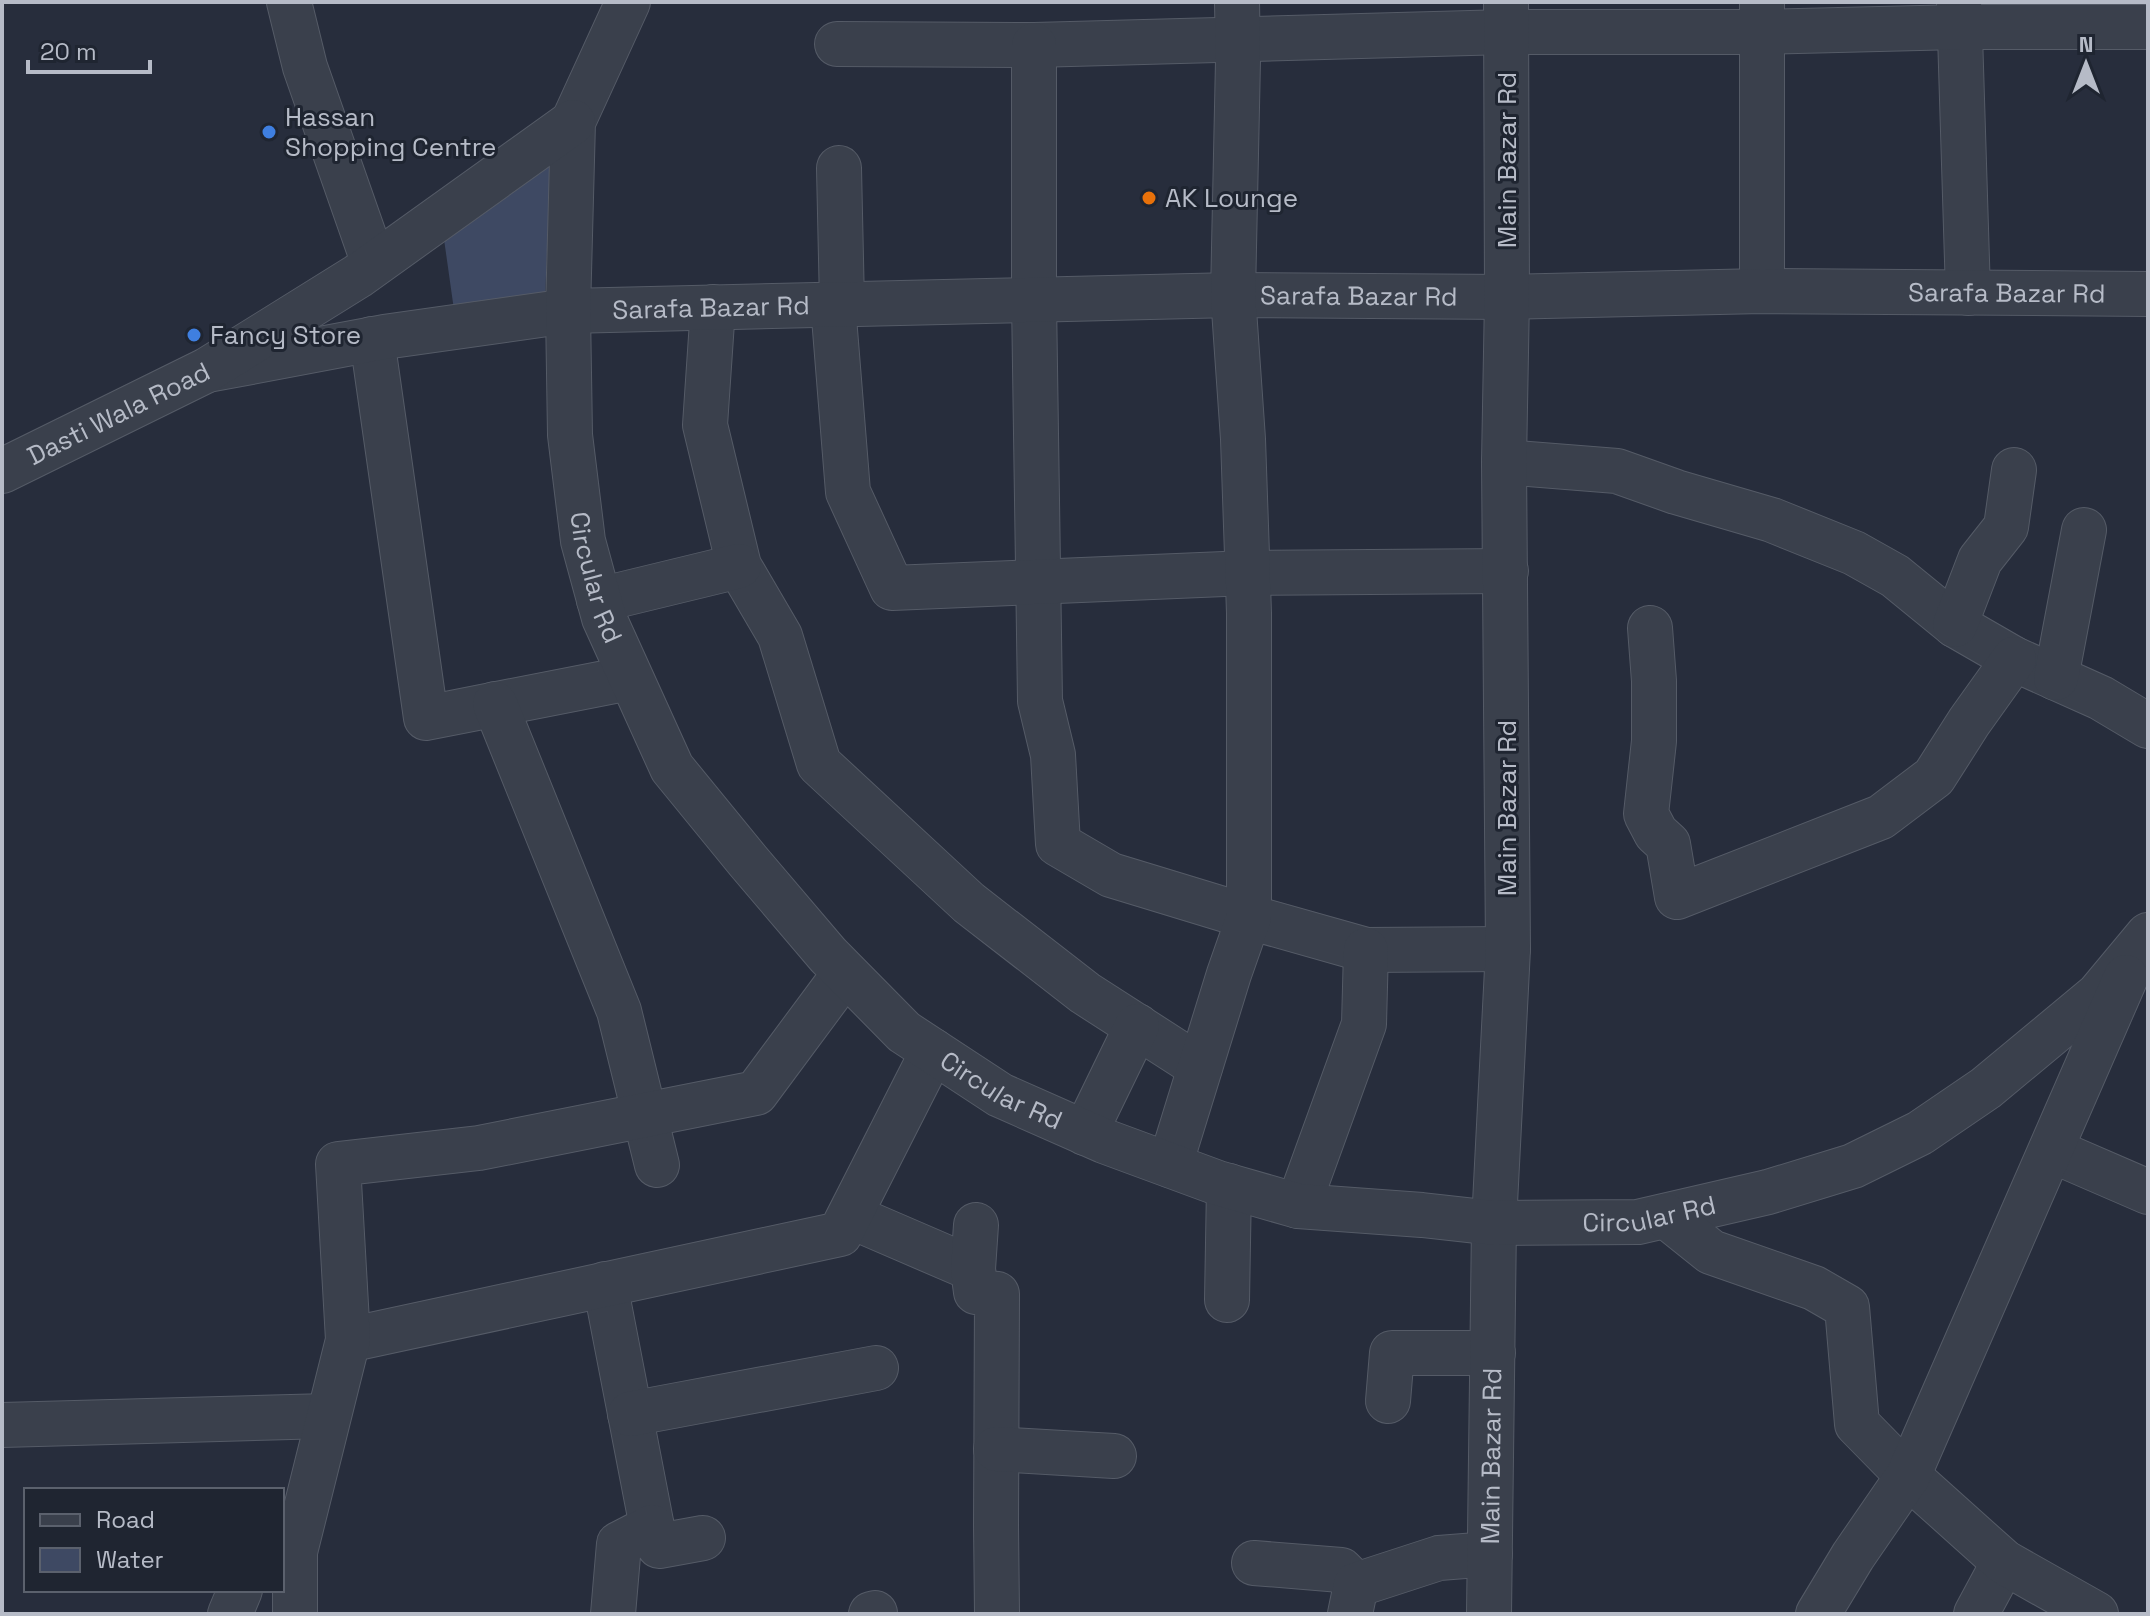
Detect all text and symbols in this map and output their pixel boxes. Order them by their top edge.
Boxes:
scale bar [28,24,150,74]
north arrow [2046,24,2126,104]
text: N [2079,30,2093,58]
text: 20 m [40,36,97,67]
street label: Main Bazar Rd [1490,72,1524,248]
place label: Hassan Shopping Centre [285,100,496,164]
marker: Hassan Shopping Centre [260,123,278,141]
place label: AK Lounge [1165,181,1298,215]
marker: AK Lounge [1140,189,1158,207]
street label: Sarafa Bazar Rd [1908,275,2106,311]
street label: Sarafa Bazar Rd [1260,278,1458,314]
street label: Sarafa Bazar Rd [612,288,810,327]
place label: Fancy Store [210,318,361,352]
marker: Fancy Store [185,326,203,344]
street label: Dasti Wala Road [22,354,216,473]
street label: Circular Rd [563,510,630,648]
street label: Main Bazar Rd [1490,720,1524,896]
street label: Circular Rd [933,1043,1068,1137]
street label: Circular Rd [1582,1188,1719,1240]
street label: Main Bazar Rd [1473,1367,1509,1545]
legend [24,1488,284,1592]
text: Road [96,1504,155,1535]
text: Water [96,1544,164,1575]

